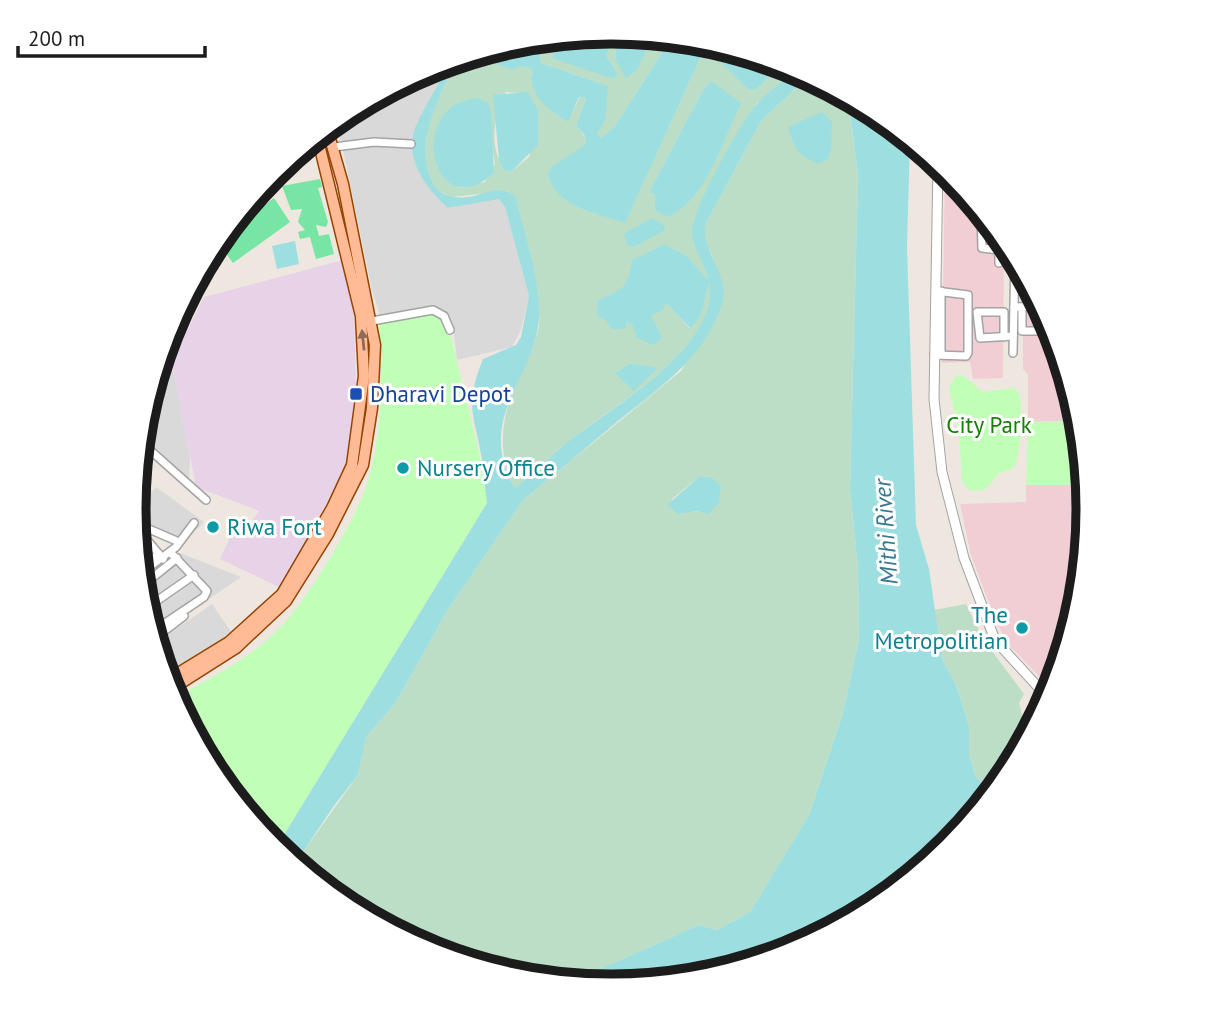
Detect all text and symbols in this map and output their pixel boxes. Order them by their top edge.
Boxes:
scale bar [18,14,205,58]
text: 200 m [28,25,85,52]
one-way arrow [357,328,368,350]
place label: Dharavi Depot [370,379,511,408]
marker: Dharavi Depot [348,386,364,402]
park label: City Park [946,410,1032,439]
place label: Nursery Office [417,453,555,482]
marker: Nursery Office [395,460,411,476]
water label: Mithi River [866,476,905,586]
place label: Riwa Fort [227,512,322,541]
marker: Riwa Fort [205,519,221,535]
place label: The Metropolitian [875,600,1008,655]
marker: The Metropolitian [1014,620,1030,636]

